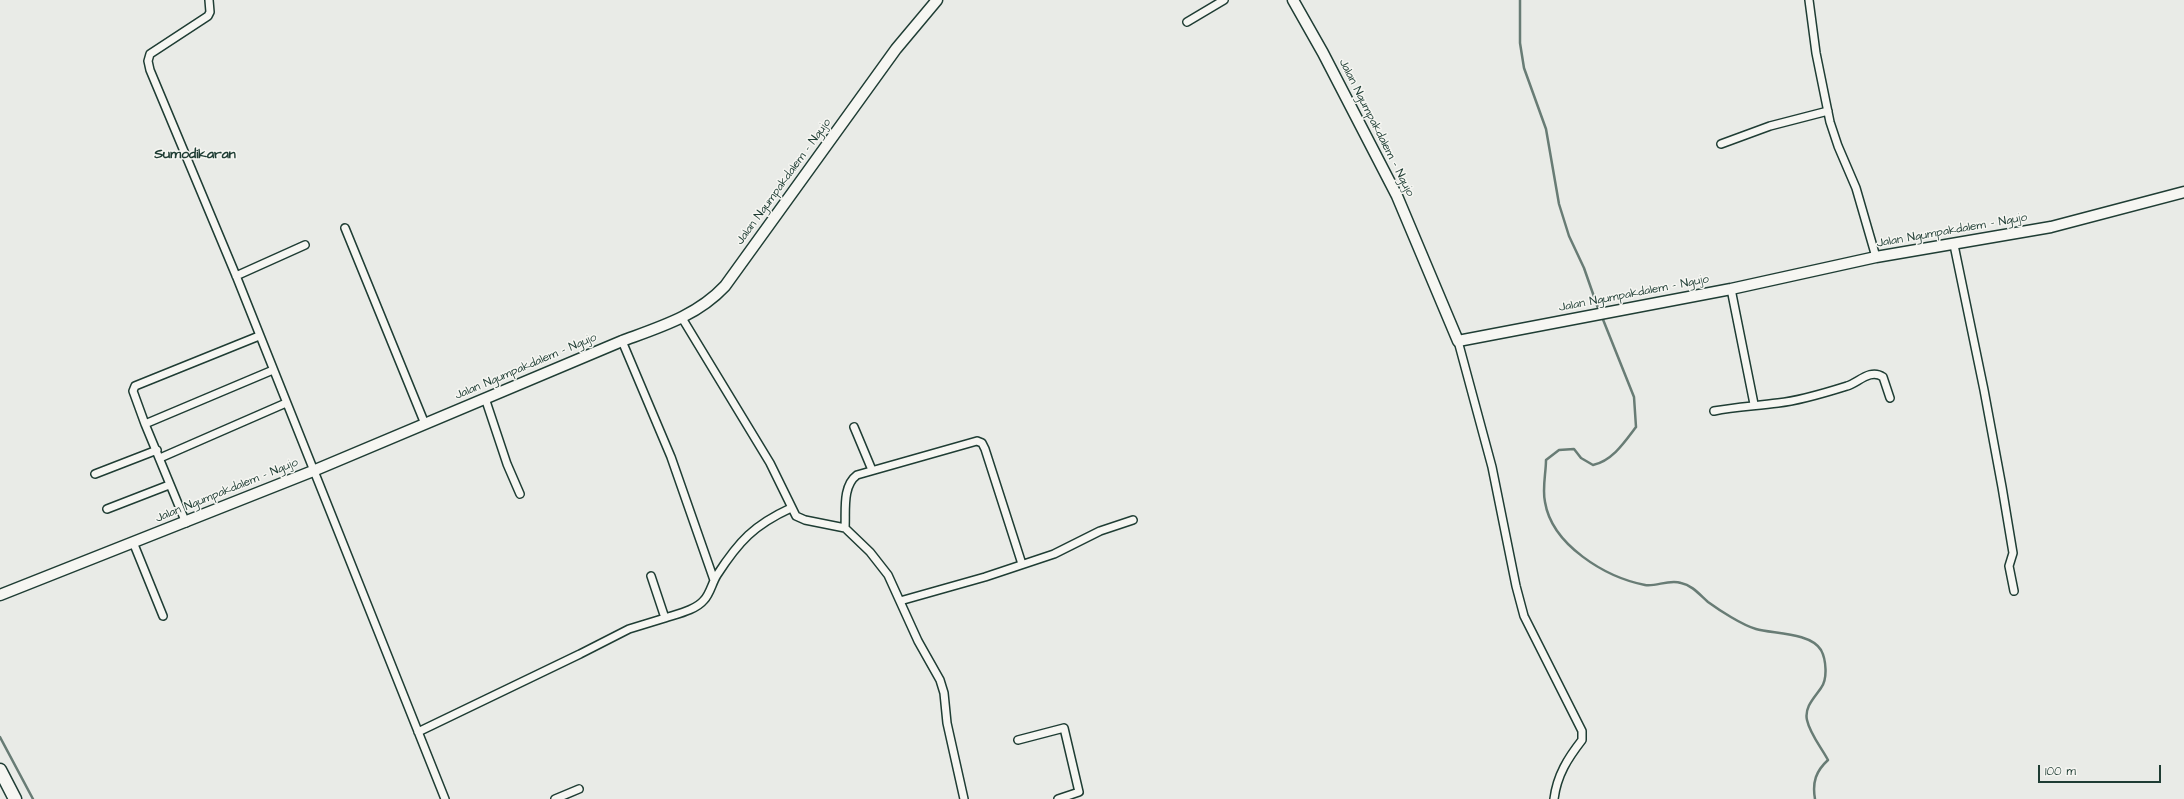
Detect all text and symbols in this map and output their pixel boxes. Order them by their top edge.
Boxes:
street label: Jalan Ngumpakdalem - Ngujo [1335,57,1417,199]
street label: Jalan Ngumpakdalem - Ngujo [733,116,835,248]
district label: Sumodikaran [154,147,236,163]
street label: Jalan Ngumpakdalem - Ngujo [1876,211,2028,251]
street label: Jalan Ngumpakdalem - Ngujo [1558,272,1710,316]
street label: Jalan Ngumpakdalem - Ngujo [453,331,599,403]
street label: Jalan Ngumpakdalem - Ngujo [154,456,300,526]
scale bar [2040,757,2163,783]
text: 100 m [2045,763,2076,780]

